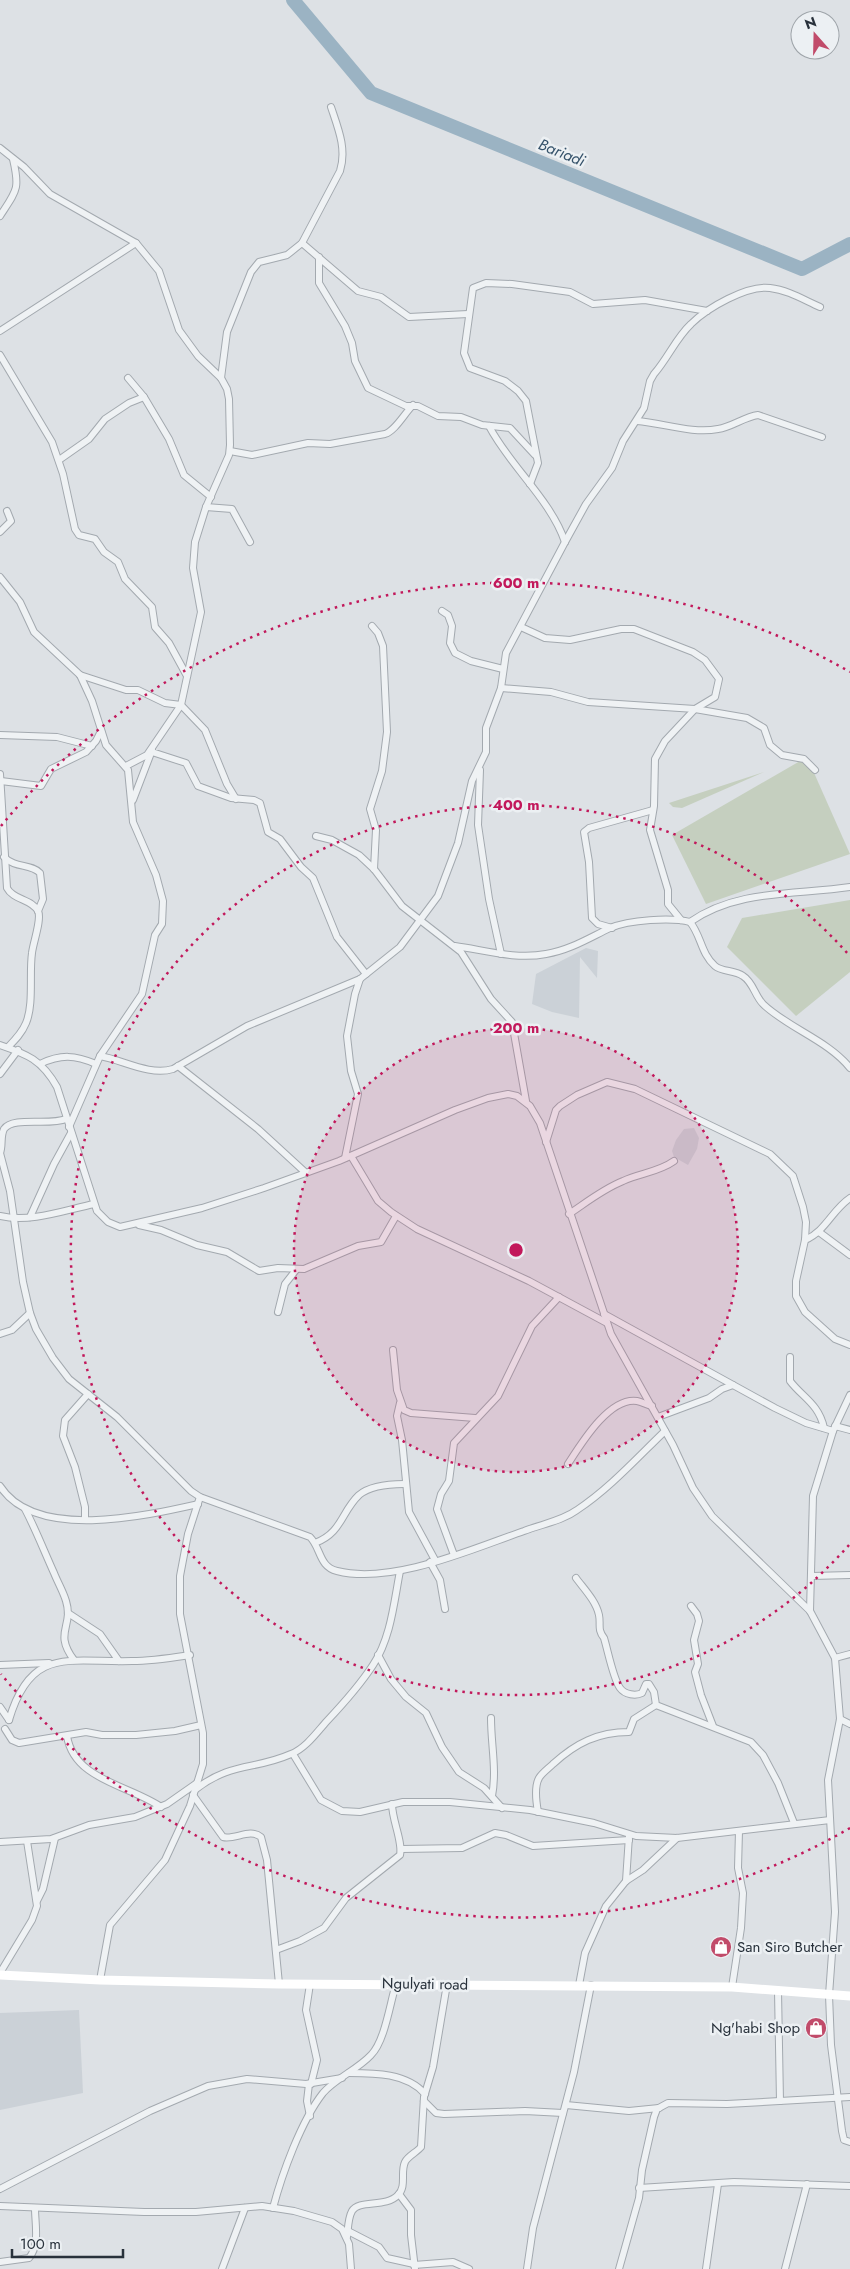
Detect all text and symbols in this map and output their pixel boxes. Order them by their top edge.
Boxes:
north arrow [790,10,840,60]
text: N [802,11,819,34]
water label: Bariadi [535,133,590,173]
text: 600 m [493,572,539,594]
text: 400 m [492,794,540,816]
text: 200 m [493,1017,539,1039]
centre of rings [507,1241,525,1259]
shop icon: San Siro Butcher [709,1935,733,1959]
place label: San Siro Butcher [737,1936,843,1958]
street label: Ngulyati road [382,1972,468,1996]
shop icon: Ng'habi Shop [804,2016,828,2040]
place label: Ng'habi Shop [711,2017,800,2039]
scale bar [12,2226,124,2258]
text: 100 m [20,2233,61,2255]

